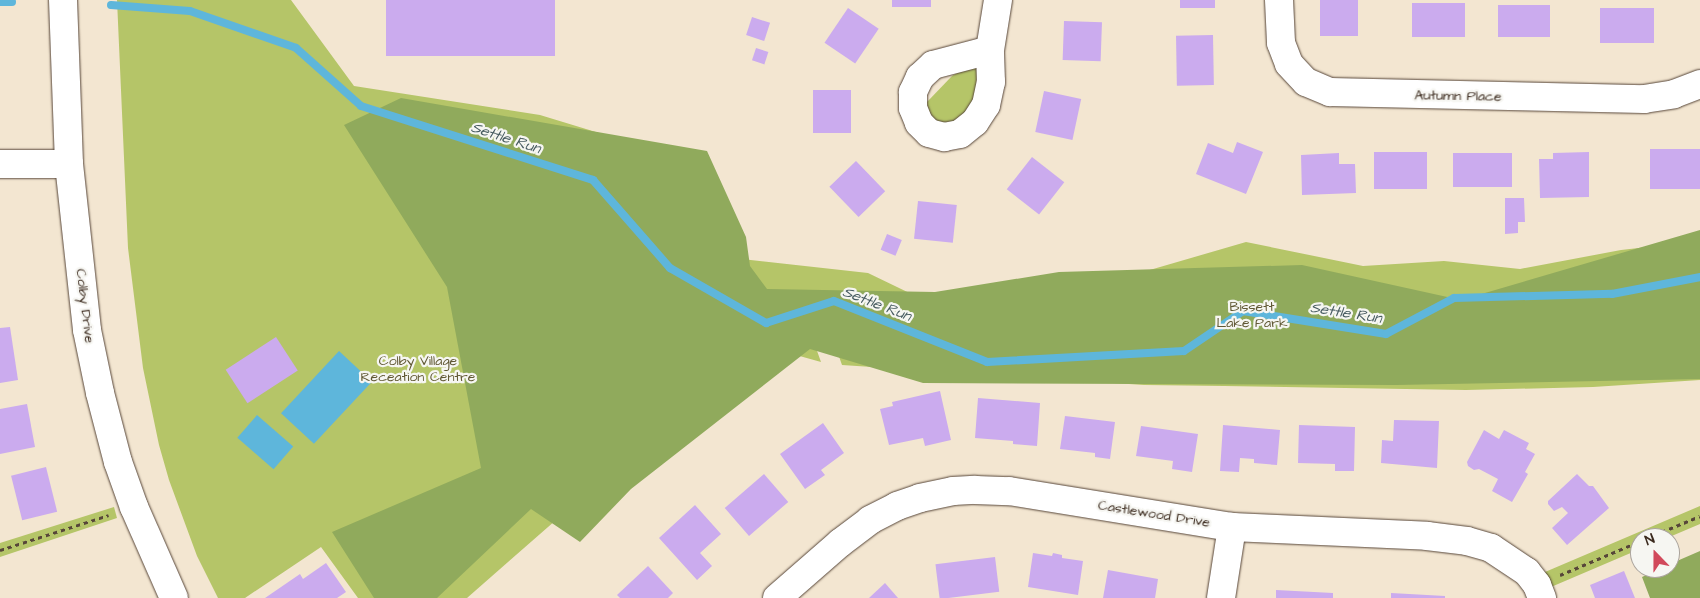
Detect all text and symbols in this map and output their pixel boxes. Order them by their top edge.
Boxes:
street label: Autumn Place [1414,87,1502,105]
water label: Settle Run [469,118,543,158]
street label: Colby Drive [72,268,98,344]
water label: Settle Run [840,283,914,325]
water label: Settle Run [1309,298,1383,328]
park label: Bissett Lake Park [1217,299,1287,332]
park label: Colby Village Receation Centre [361,353,475,386]
street label: Castlewood Drive [1097,497,1211,531]
north arrow [1630,528,1680,578]
text: N [1642,529,1658,551]

